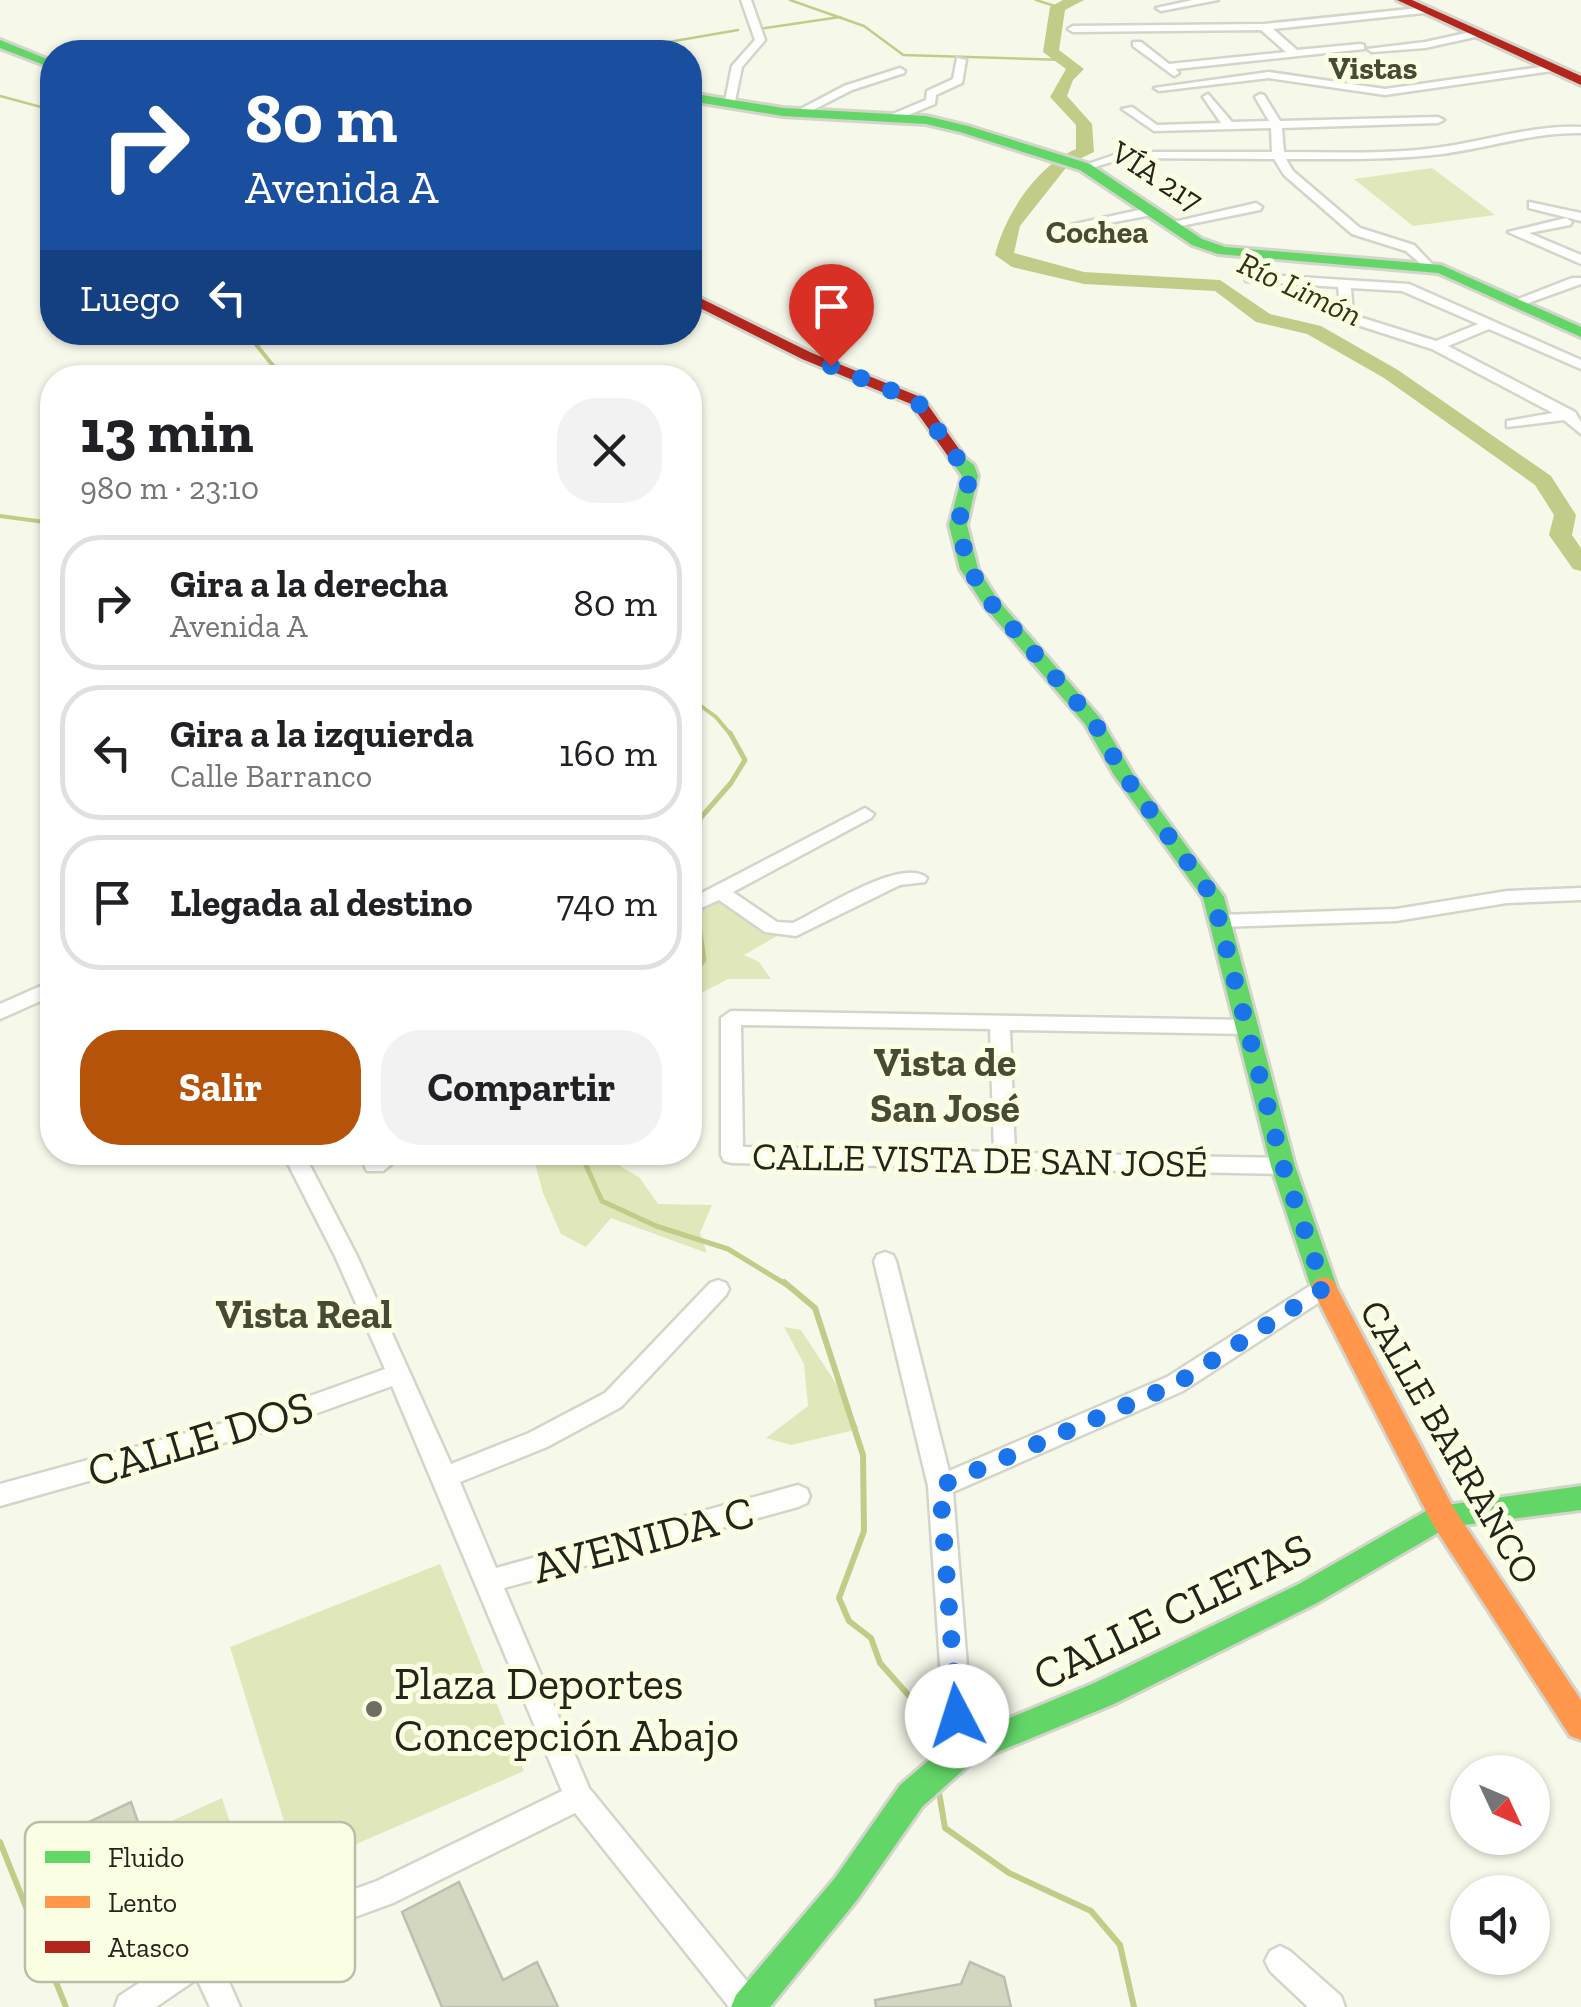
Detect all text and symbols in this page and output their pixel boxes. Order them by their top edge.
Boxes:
district label: Vistas [1329,49,1417,87]
text: 80 m [245,76,397,160]
icon: right [80,80,210,210]
street label: VÍA 217 [1103,132,1210,220]
text: Avenida A [245,161,438,215]
district label: Cochea [1046,213,1148,251]
water label: Río Limón [1232,244,1368,334]
pin [789,264,874,367]
icon: left [200,270,255,325]
text: Luego [80,275,180,321]
icon: arrive [804,279,859,334]
text: 13 min [80,395,254,467]
button: close [557,398,662,503]
text: 980 m · 23:10 [80,469,259,507]
text: Gira a la derecha [170,561,448,607]
icon: right [85,575,140,630]
text: 80 m [573,580,657,626]
text: Avenida A [170,607,307,645]
text: Gira a la izquierda [170,711,474,757]
icon: left [85,725,140,780]
text: 160 m [559,730,657,776]
text: Calle Barranco [170,757,372,795]
icon: arrive [85,875,140,930]
text: Llegada al destino [170,880,473,926]
text: 740 m [556,880,657,926]
button: Salir [80,1030,361,1145]
button: Compartir [381,1030,662,1145]
district label: Vista de San José [870,1038,1020,1132]
street label: CALLE VISTA DE SAN JOSÉ [752,1133,1208,1187]
district label: Vista Real [216,1290,392,1338]
street label: CALLE BARRANCO [1350,1292,1550,1592]
street label: CALLE DOS [81,1379,319,1499]
street label: AVENIDA C [527,1485,760,1595]
street label: CALLE CLETAS [1025,1521,1320,1702]
place label: Plaza Deportes Concepción Abajo [394,1657,739,1763]
position arrow [905,1664,1009,1768]
marker: Plaza Deportes Concepción Abajo [363,1698,385,1720]
north arrow [1450,1755,1550,1855]
map controls [1450,1755,1550,1975]
legend [25,1822,355,1982]
text: Fluido [108,1841,184,1874]
button: sound [1450,1875,1550,1975]
text: Lento [108,1886,177,1919]
text: Atasco [108,1931,189,1964]

